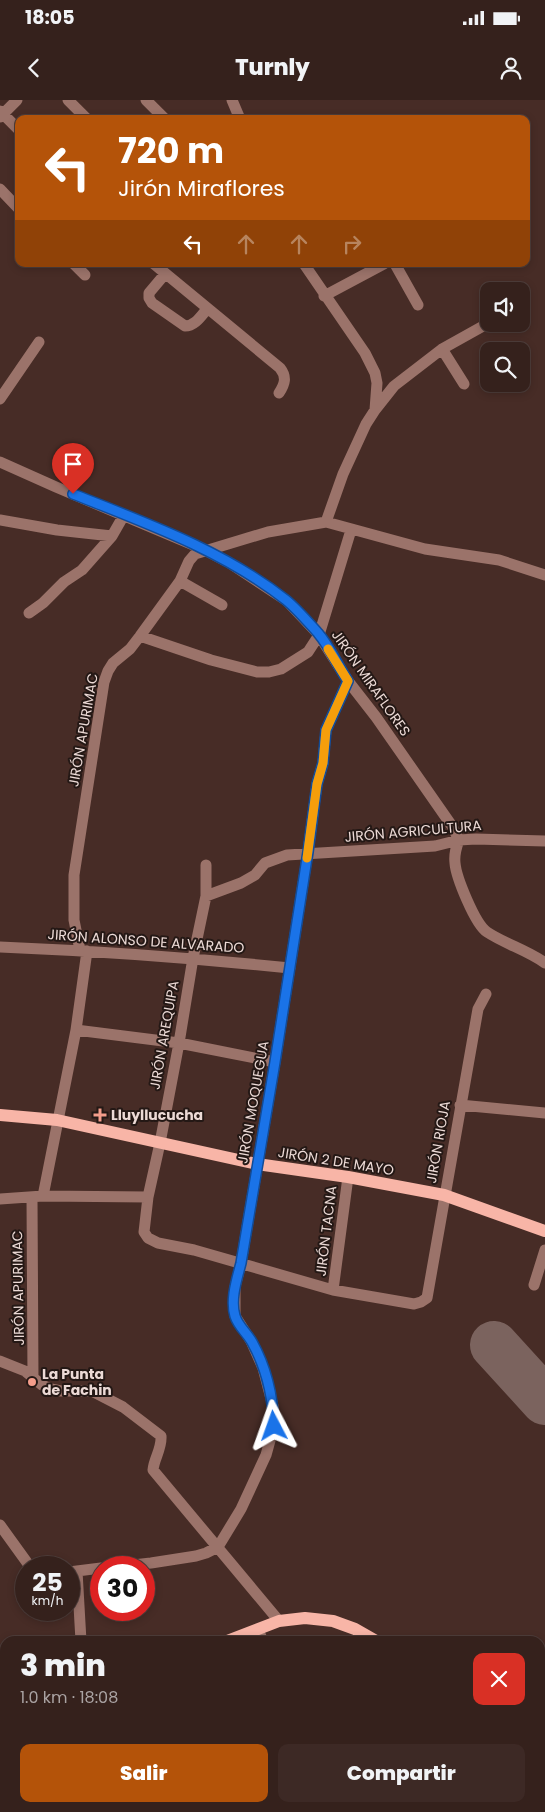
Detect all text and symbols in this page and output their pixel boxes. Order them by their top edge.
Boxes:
text: 18:05 [25,4,75,31]
text: Turnly [235,52,310,83]
icon: back [20,54,48,82]
icon: person [497,54,525,82]
text: 720 m [118,126,224,175]
icon: left [35,135,100,200]
text: Jirón Miraflores [118,173,285,204]
icon: left [179,230,207,258]
icon: ahead [232,230,260,258]
icon: ahead [285,230,313,258]
icon: right [338,230,366,258]
map controls [480,282,530,392]
button: sound [480,282,530,332]
button: search [480,342,530,392]
pin [52,443,94,494]
icon: arrive [59,450,87,478]
street label: JIRÓN MIRAFLORES [327,626,415,740]
street label: JIRÓN APURIMAC [63,672,103,788]
street label: JIRÓN AGRICULTURA [344,815,482,847]
street label: JIRÓN ALONSO DE ALVARADO [47,924,245,958]
street label: JIRÓN AREQUIPA [145,979,183,1091]
street label: JIRÓN MOQUEGUA [232,1039,274,1165]
street label: JIRÓN RIOJA [421,1099,455,1185]
place label: Lluyllucucha [111,1105,203,1125]
marker: Lluyllucucha [93,1108,107,1122]
street label: JIRÓN 2 DE MAYO [277,1142,395,1180]
street label: JIRÓN TACNA [311,1185,341,1277]
street label: JIRÓN APURIMAC [7,1230,29,1346]
place label: La Punta de Fachin [42,1364,112,1400]
marker: La Punta de Fachin [26,1376,38,1388]
position arrow [247,1399,299,1451]
speed limit sign: 30 [90,1556,155,1621]
text: 25 [32,1565,63,1600]
text: km/h [32,1592,63,1609]
text: 3 min [20,1644,106,1687]
button: close [473,1653,525,1705]
text: 1.0 km · 18:08 [20,1686,118,1709]
button: Salir [20,1744,268,1802]
button: Compartir [278,1744,525,1802]

